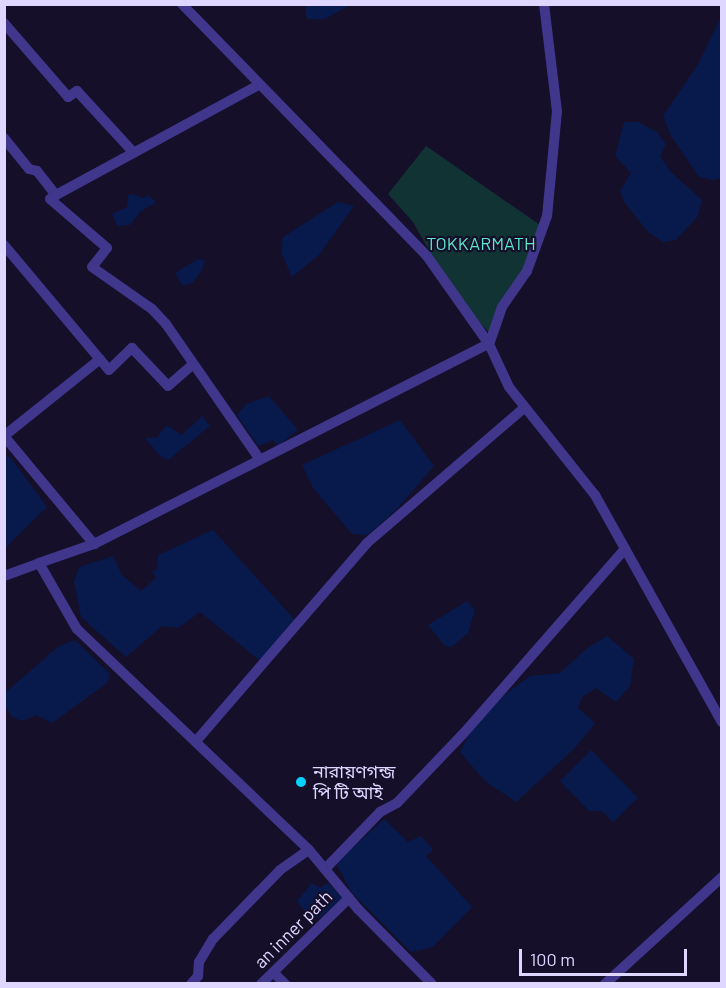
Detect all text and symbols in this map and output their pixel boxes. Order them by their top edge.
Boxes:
park label: TOKKARMATH [426,232,536,254]
place label: নারায়ণগন্জ পি টি আই [313,761,395,804]
marker: নারায়ণগন্জ পি টি আই [294,775,308,789]
street label: an inner path [250,886,336,972]
scale bar [522,937,690,975]
text: 100 m [530,948,575,970]

